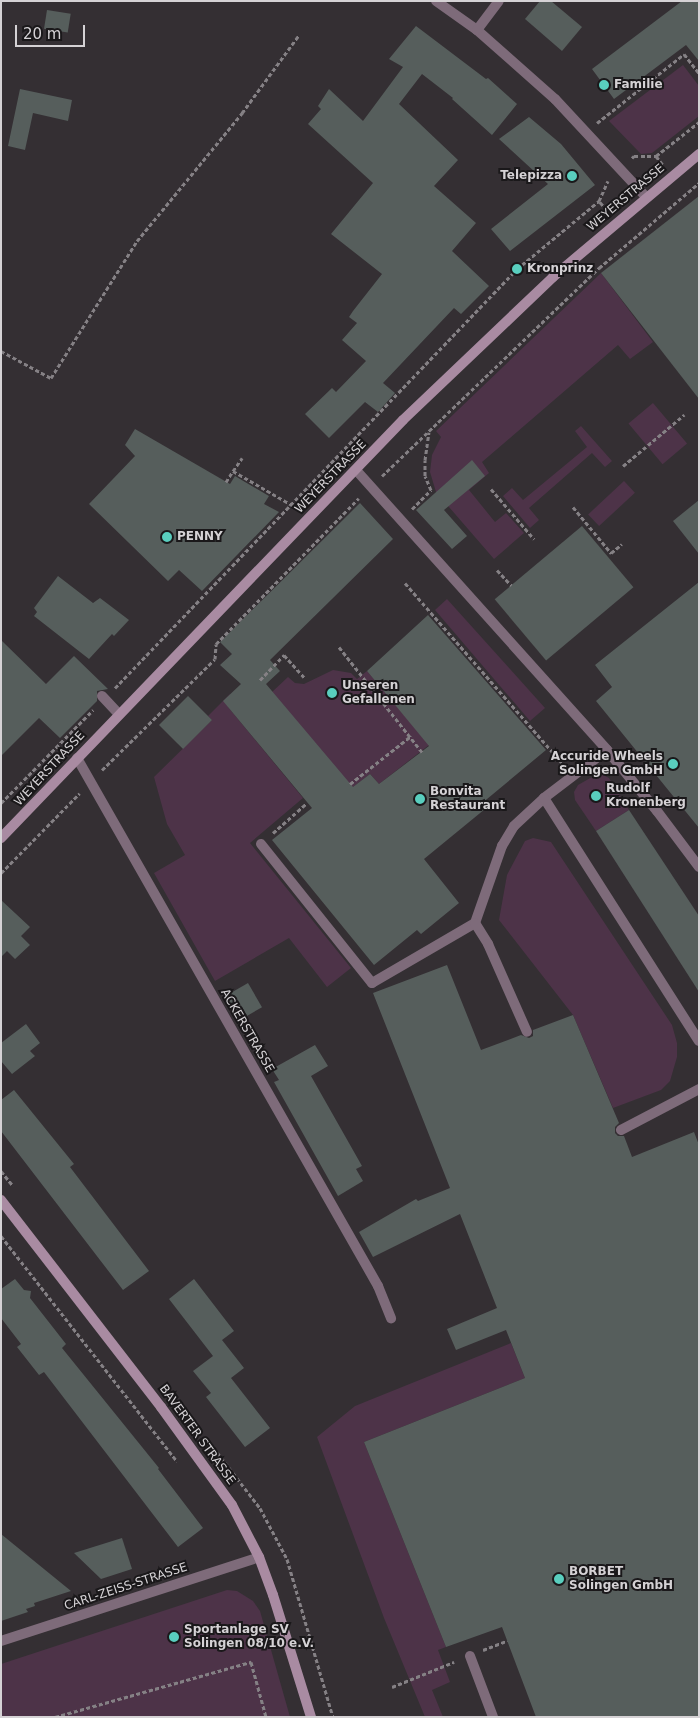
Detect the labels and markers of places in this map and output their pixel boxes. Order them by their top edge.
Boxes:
place label: Familie [614,78,663,92]
marker: Familie [598,79,610,91]
place label: Telepizza [500,169,562,183]
marker: Telepizza [566,170,578,182]
place label: Kronprinz [527,262,593,276]
marker: Kronprinz [511,263,523,275]
place label: PENNY [177,530,223,544]
marker: PENNY [161,531,173,543]
place label: Unseren Gefallenen [342,679,415,707]
marker: Unseren Gefallenen [326,687,338,699]
place label: Accuride Wheels Solingen GmbH [551,750,663,778]
marker: Accuride Wheels Solingen GmbH [667,758,679,770]
place label: Rudolf Kronenberg [606,782,686,810]
place label: Bonvita Restaurant [430,785,505,813]
marker: Rudolf Kronenberg [590,790,602,802]
marker: Bonvita Restaurant [414,793,426,805]
place label: BORBET Solingen GmbH [569,1565,673,1593]
marker: BORBET Solingen GmbH [553,1573,565,1585]
place label: Sportanlage SV Solingen 08/10 e.V. [184,1623,314,1651]
marker: Sportanlage SV Solingen 08/10 e.V. [168,1631,180,1643]

